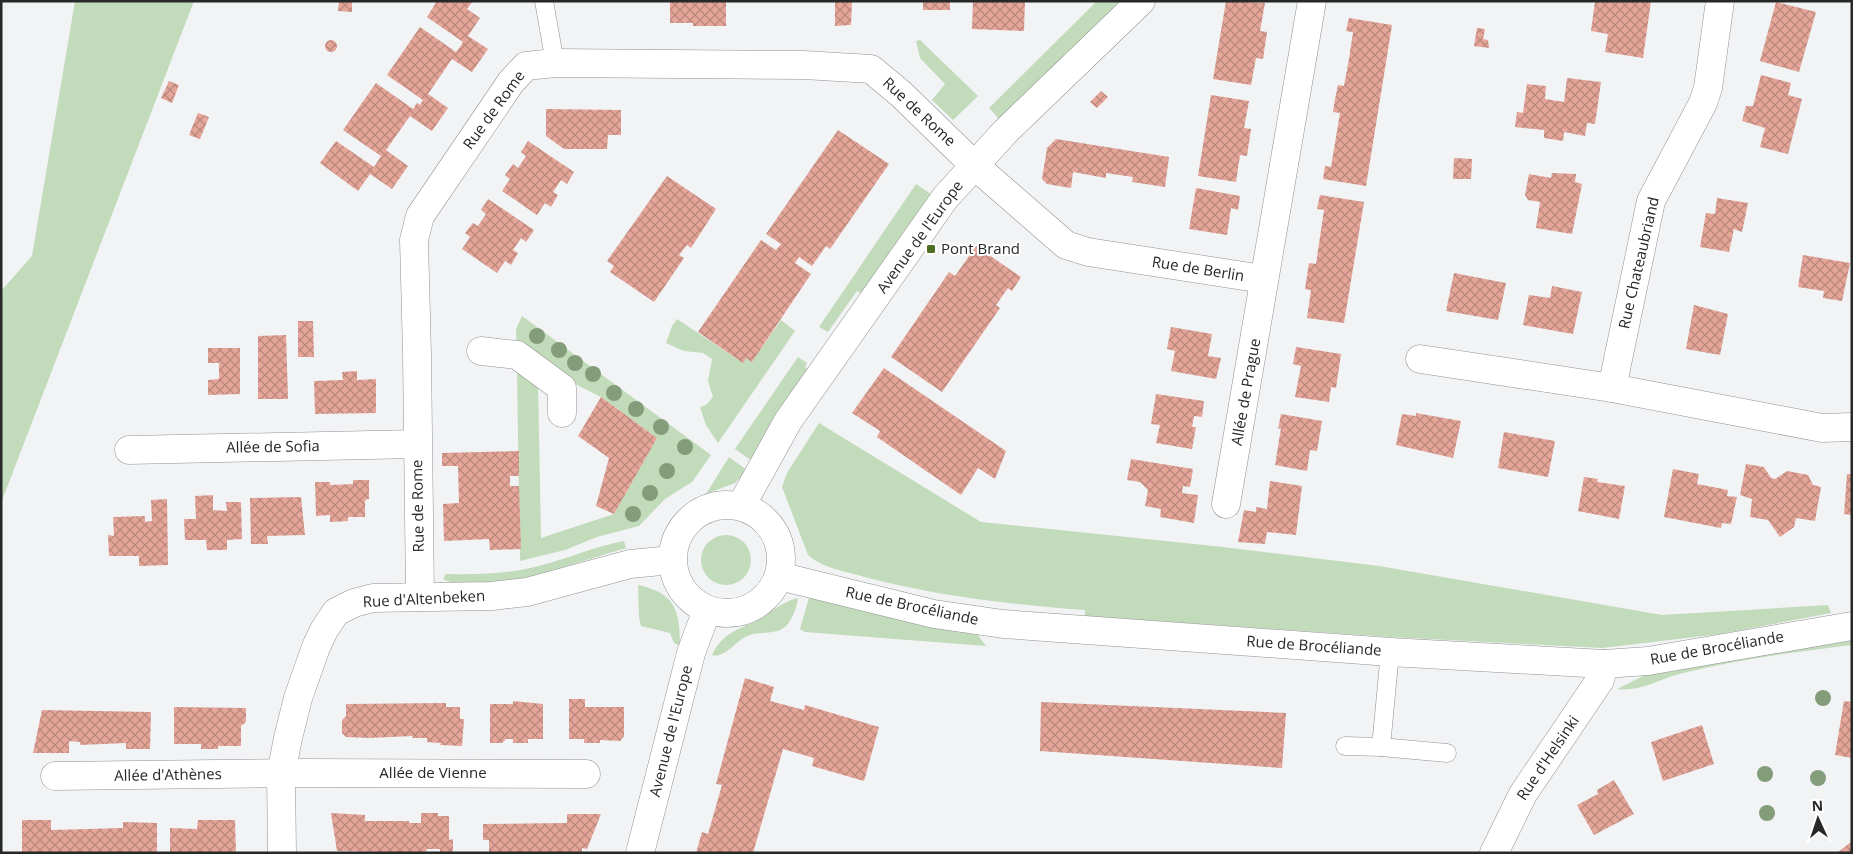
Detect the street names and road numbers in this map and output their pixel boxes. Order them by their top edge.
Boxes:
street label: Rue de Rome [458,66,529,153]
street label: Rue de Rome [879,72,960,150]
street label: Avenue de l'Europe [871,176,967,297]
street label: Rue Chateaubriand [1613,195,1663,331]
street label: Rue de Berlin [1151,251,1246,285]
street label: Allée de Prague [1226,337,1264,447]
street label: Allée de Sofia [226,435,320,457]
street label: Rue de Rome [406,459,428,553]
street label: Rue de Brocéliande [844,581,981,629]
street label: Rue d'Altenbeken [362,585,486,611]
street label: Rue de Brocéliande [1648,625,1785,669]
street label: Rue de Brocéliande [1246,630,1382,660]
street label: Avenue de l'Europe [644,663,696,799]
street label: Rue d'Helsinki [1511,711,1583,804]
street label: Allée de Vienne [379,762,487,782]
street label: Allée d'Athènes [114,763,222,785]

